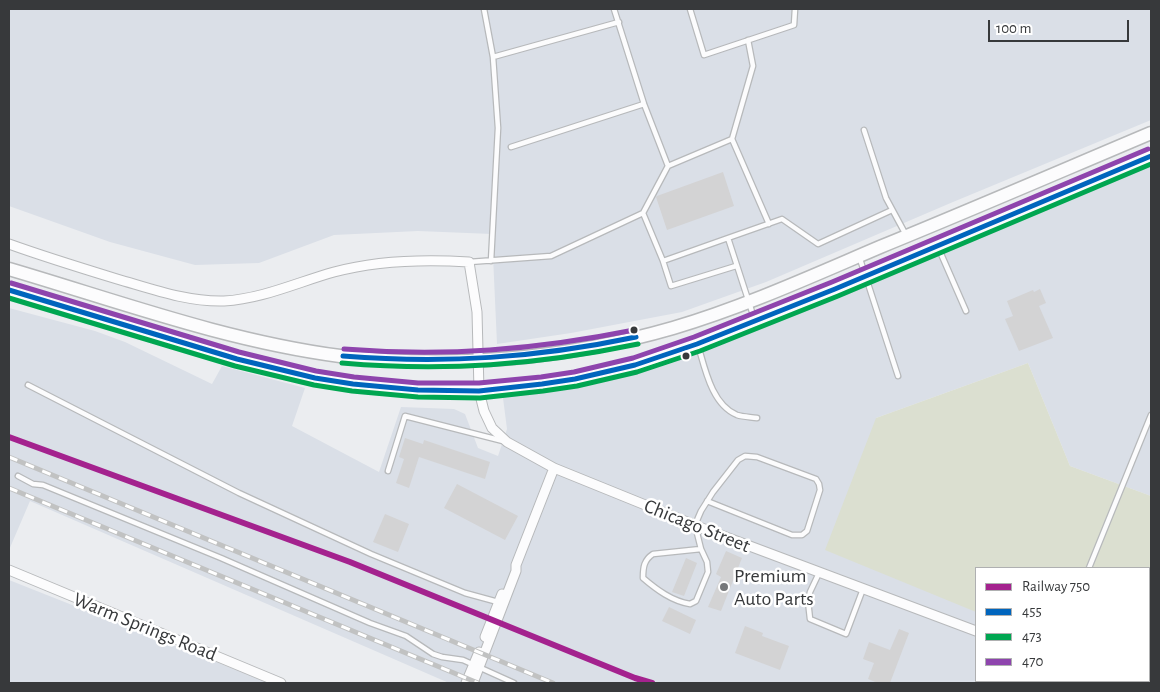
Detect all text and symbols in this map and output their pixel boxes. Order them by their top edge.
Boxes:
scale bar [990,10,1131,42]
text: 100 m [996,21,1031,36]
unlabelled marker [629,325,639,335]
unlabelled marker [681,351,691,361]
street label: Chicago Street [640,494,754,558]
place label: Premium Auto Parts [734,564,814,611]
legend [975,567,1150,682]
text: Railway 750 [1022,579,1090,594]
marker: Premium Auto Parts [718,581,730,593]
street label: Warm Springs Road [70,587,220,667]
text: 455 [1022,604,1042,619]
text: 473 [1022,629,1042,644]
text: 470 [1022,654,1043,669]

